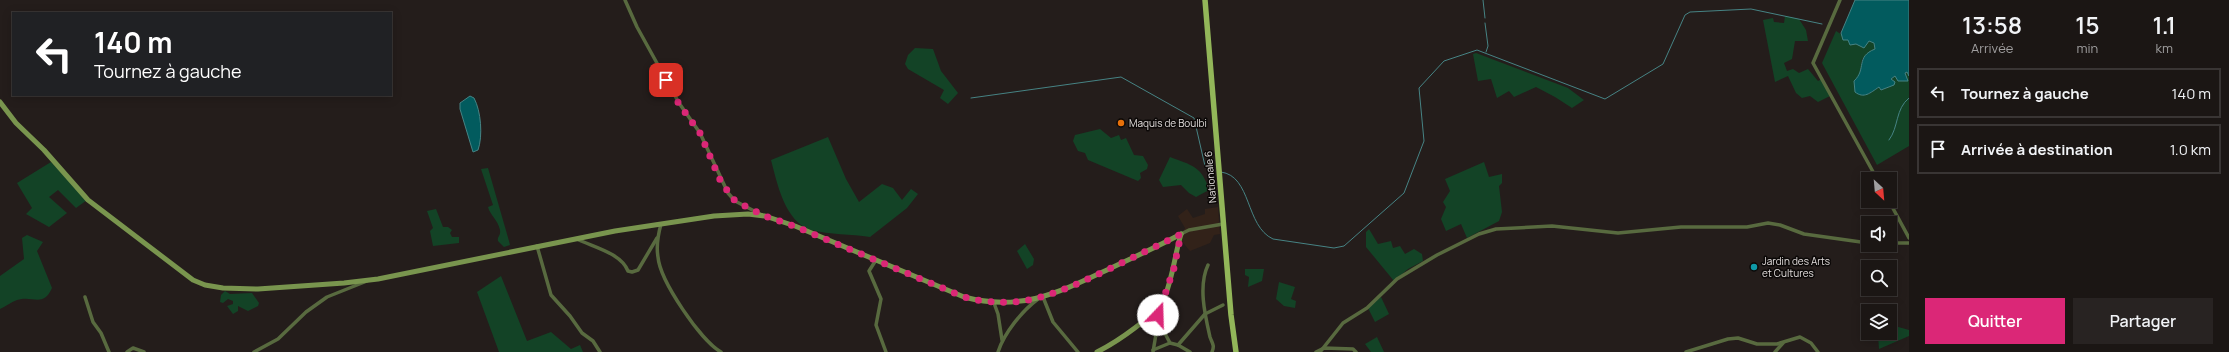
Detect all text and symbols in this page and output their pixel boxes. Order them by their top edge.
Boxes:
text: 13:58 [1962,8,2022,41]
text: 15 [2075,8,2100,41]
text: 1.1 [2153,8,2176,41]
text: 140 m [94,23,173,61]
icon: left [28,28,80,80]
text: Arrivée [1971,39,2013,57]
text: min [2077,39,2098,57]
text: km [2156,39,2173,57]
text: Tournez à gauche [94,59,242,83]
pin [649,63,683,97]
icon: arrive [655,69,677,91]
icon: left [1927,82,1949,104]
text: Tournez à gauche [1961,83,2089,104]
text: 140 m [2171,83,2211,104]
place label: Maquis de Boulbi [1129,116,1207,130]
marker: Maquis de Boulbi [1116,118,1126,128]
icon: arrive [1927,138,1949,160]
text: Arrivée à destination [1961,139,2113,160]
text: 1.0 km [2170,139,2211,160]
street label: Nationale 6 [1201,150,1219,204]
north arrow [1861,172,1897,208]
map controls [1861,172,1897,340]
button: sound [1861,216,1897,252]
place label: Jardin des Arts et Cultures [1762,254,1830,280]
button: search [1861,260,1897,296]
marker: Jardin des Arts et Cultures [1749,262,1759,272]
position arrow [1137,294,1179,336]
button: Quitter [1925,298,2065,344]
button: Partager [2073,298,2213,344]
button: layers [1861,304,1897,340]

